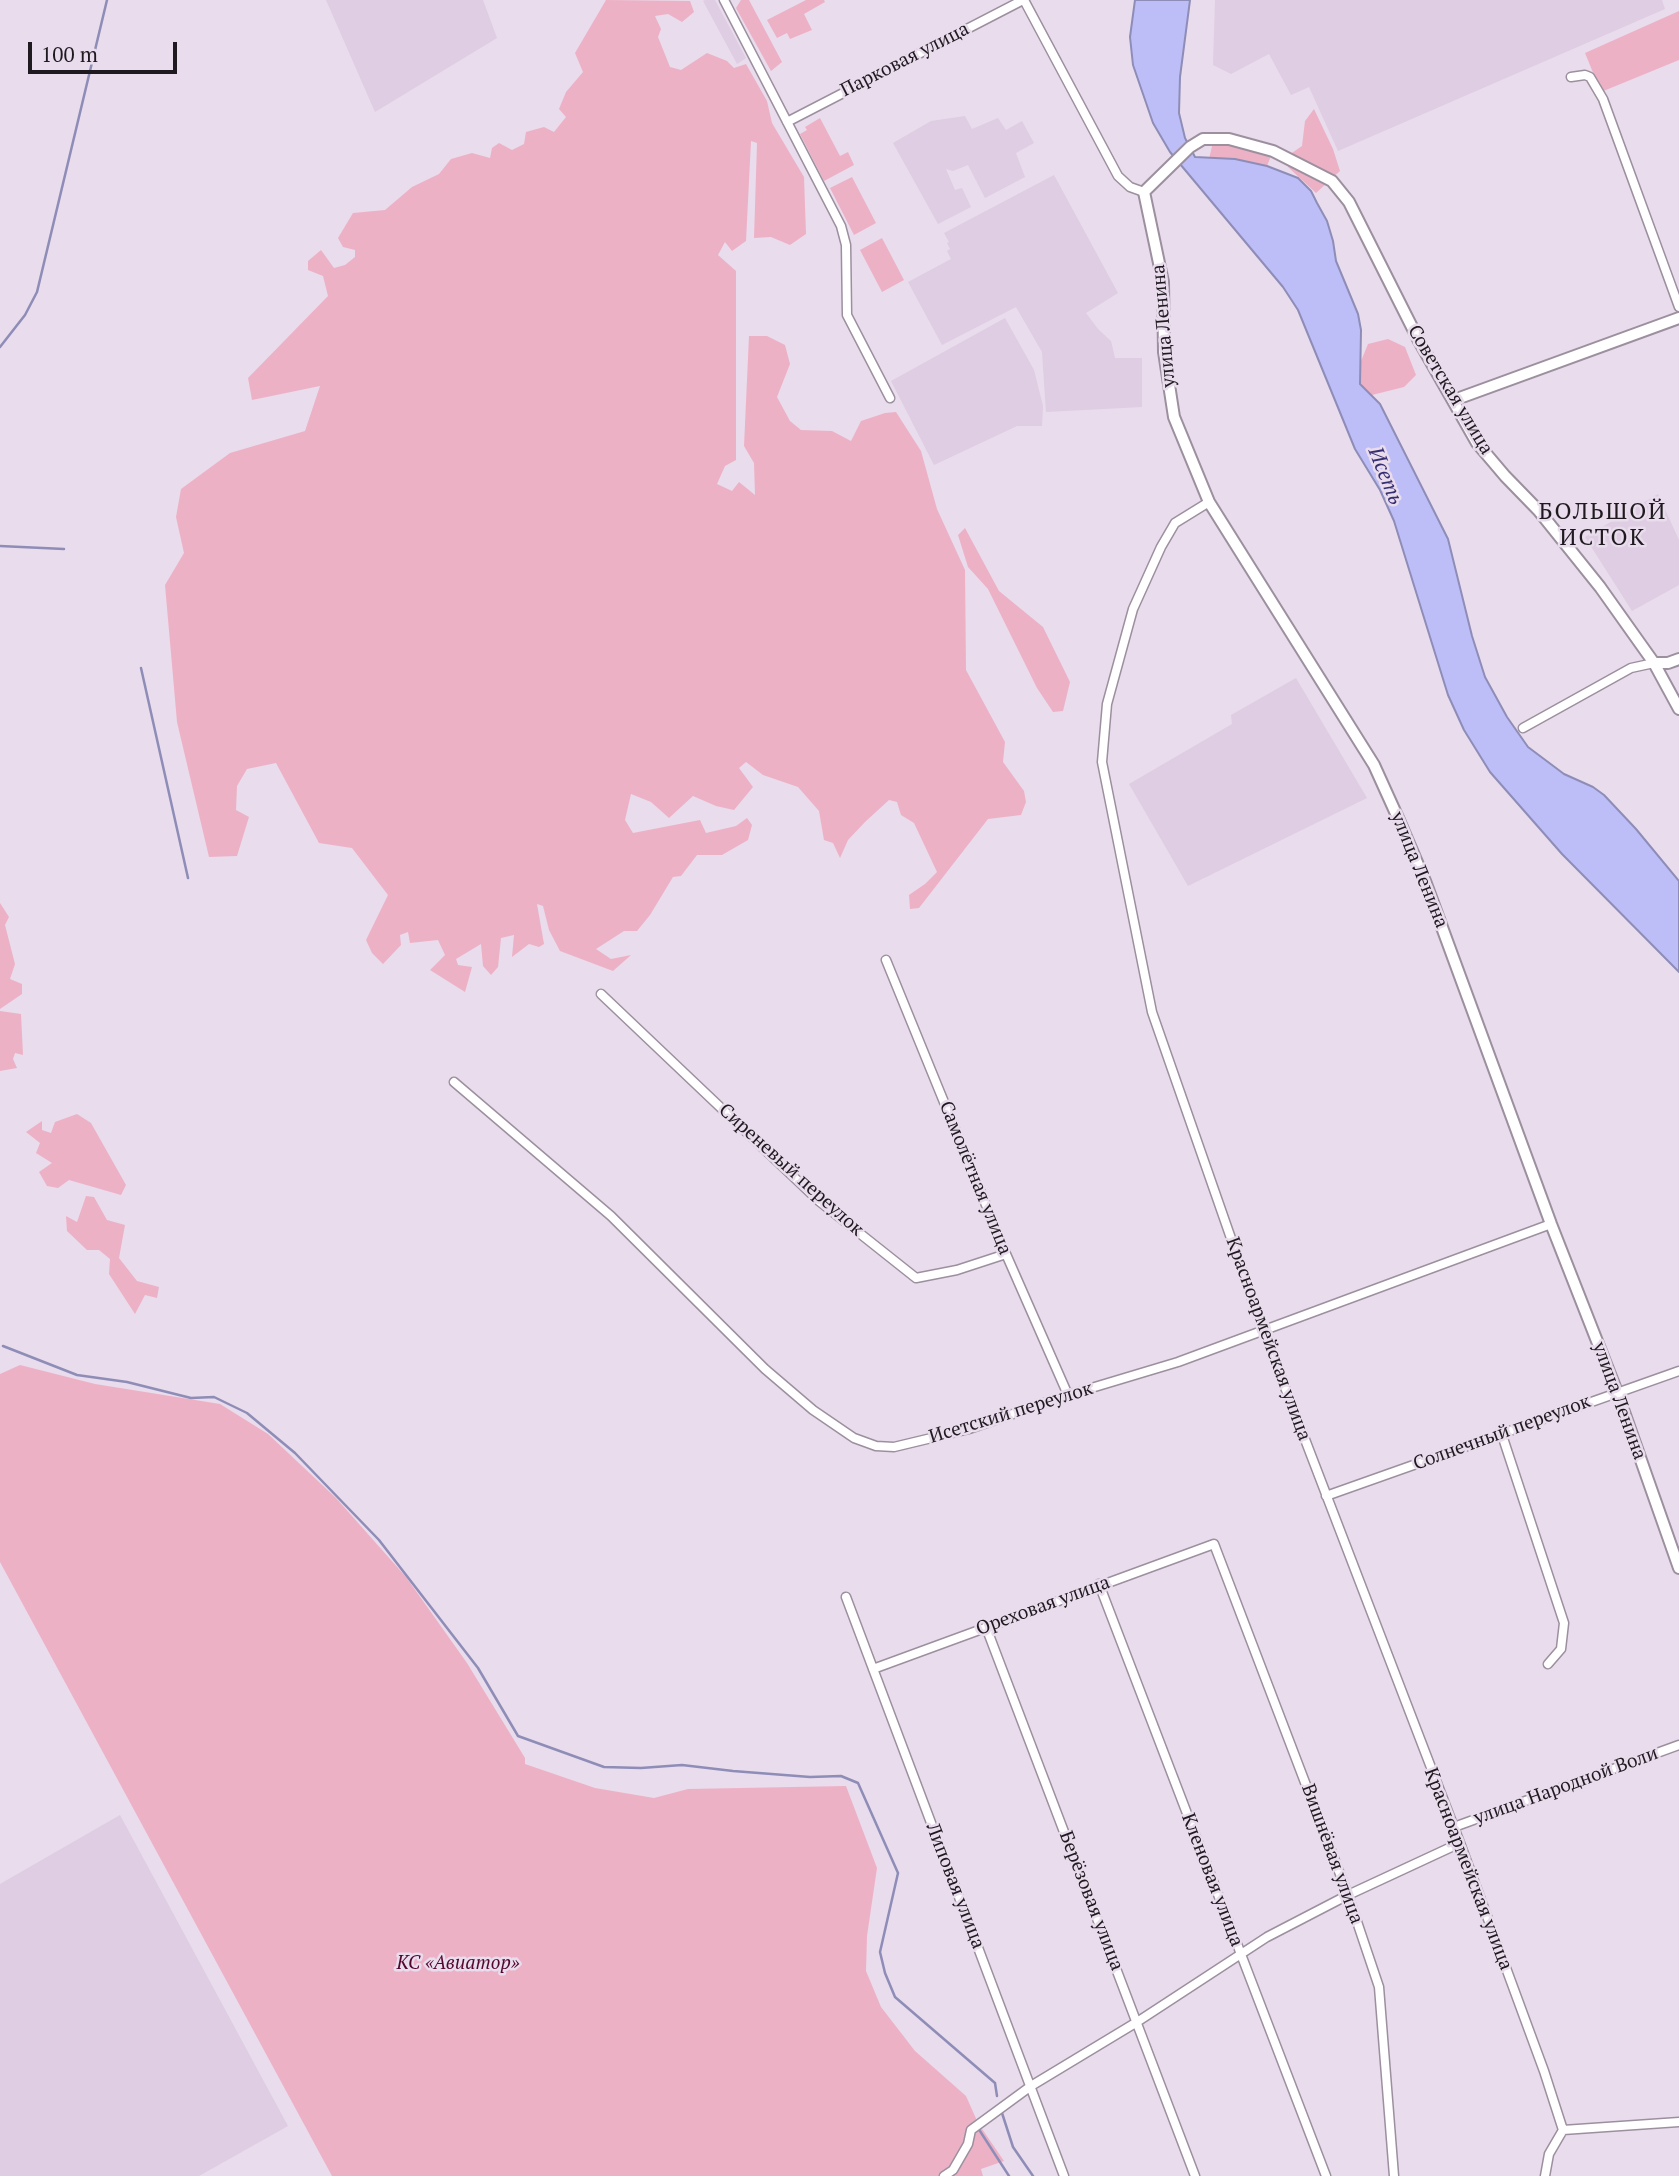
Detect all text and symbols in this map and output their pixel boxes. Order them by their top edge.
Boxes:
street label: Парковая улица [837,18,973,102]
scale bar [32,28,180,72]
text: 100 m [41,40,98,68]
street label: улица Ленина [1147,264,1181,388]
street label: Советская улица [1402,321,1498,459]
water label: Исеть [1362,443,1408,509]
district label: БОЛЬШОЙ ИСТОК [1540,498,1666,552]
street label: улица Ленина [1385,808,1453,932]
street label: Самолётная улица [934,1098,1016,1258]
street label: Сиреневый переулок [714,1099,868,1241]
street label: Красноармейская улица [1221,1234,1315,1444]
street label: улица Ленина [1587,1339,1651,1463]
street label: Исетский переулок [926,1377,1096,1449]
street label: Солнечный переулок [1410,1390,1594,1476]
street label: Ореховая улица [973,1571,1113,1641]
street label: улица Народной Воли [1471,1742,1661,1830]
street label: Красноармейская улица [1419,1765,1517,1973]
street label: Вишнёвая улица [1296,1781,1368,1927]
street label: Кленовая улица [1176,1810,1248,1950]
street label: Липовая улица [921,1820,989,1952]
street label: Берёзовая улица [1054,1828,1128,1974]
park label: КС «Авиатор» [397,1953,519,1975]

